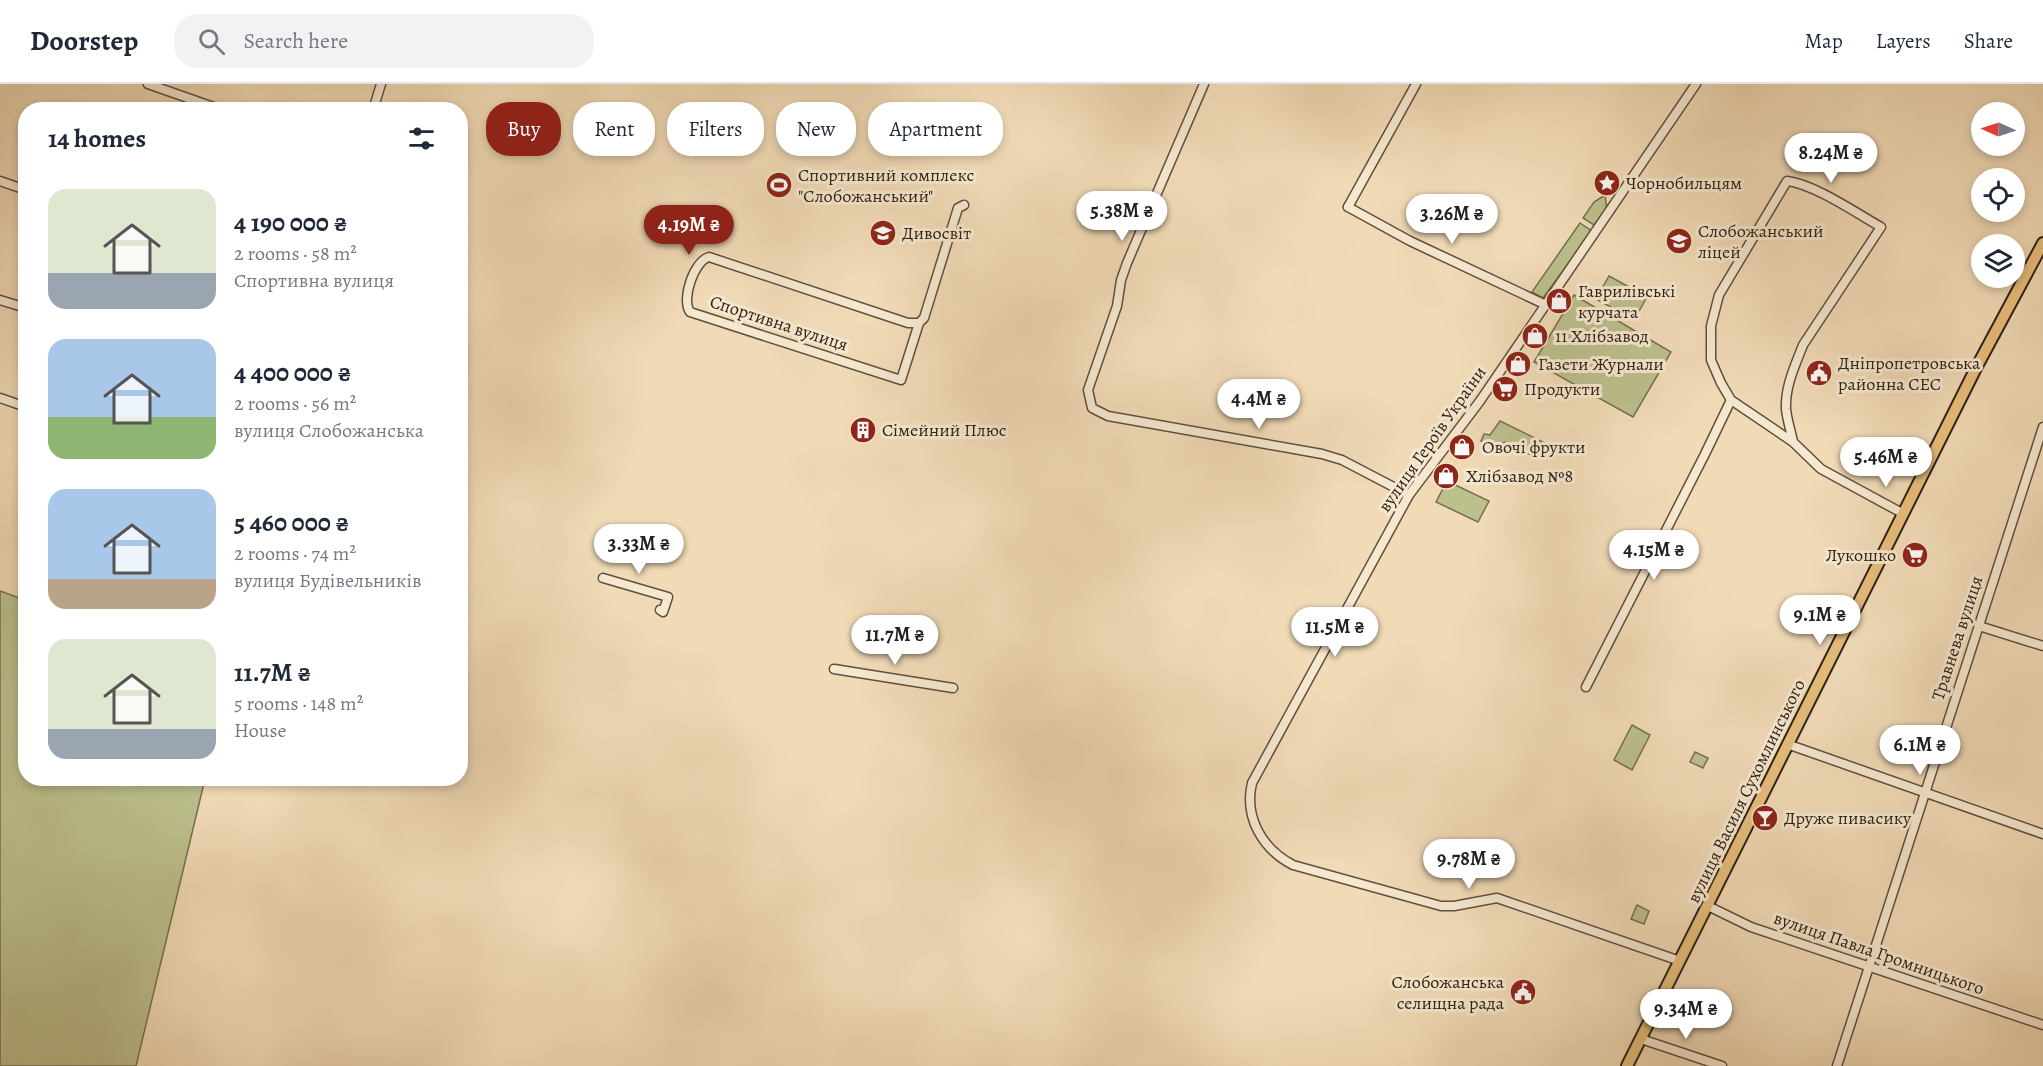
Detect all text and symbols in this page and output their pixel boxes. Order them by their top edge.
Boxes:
search box [174,14,594,68]
text: Doorstep [30,22,138,60]
icon: search [195,25,228,58]
text: Search here [243,26,348,56]
text: Map [1804,27,1843,55]
text: Layers [1876,27,1931,55]
text: Share [1964,27,2013,55]
chip: Buy [486,102,561,156]
chip: Rent [573,102,655,156]
chip: Filters [667,102,764,156]
chip: New [776,102,856,156]
chip: Apartment [868,102,1003,156]
north arrow [1971,102,2025,156]
map controls [1971,102,2025,288]
text: 14 homes [48,121,146,156]
icon: filters [405,122,438,155]
pin: 8.24M ₴ [1776,133,1886,184]
text: 8.24M ₴ [1798,139,1864,166]
place label: Спортивний комплекс "Слобожанський" [798,163,974,208]
place icon: Чорнобильцям [1592,168,1622,198]
button: locate [1971,168,2025,222]
sports icon: Спортивний комплекс "Слобожанський" [764,170,794,200]
place label: Чорнобильцям [1626,171,1742,195]
pin: 5.38M ₴ [1067,191,1177,242]
pin: 3.26M ₴ [1397,194,1507,245]
text: 5.38M ₴ [1090,197,1154,224]
text: 3.26M ₴ [1420,200,1484,227]
text: 4 190 000 ₴ [234,205,347,240]
pin: 4.19M ₴ [634,205,744,256]
text: 4.19M ₴ [658,211,720,238]
icon: home [96,213,168,285]
school or university icon: Дивосвіт [868,218,898,248]
place label: Слобожанський ліцей [1698,219,1824,264]
place label: Дивосвіт [902,221,971,245]
school or university icon: Слобожанський ліцей [1664,226,1694,256]
button: layers [1971,234,2025,288]
text: 2 rooms · 58 m² [234,240,357,267]
text: Спортивна вулиця [234,267,394,294]
place label: Гаврилівські курчата [1578,279,1675,324]
shop icon: Гаврилівські курчата [1544,286,1574,316]
street label: Спортивна вулиця [707,289,851,357]
shop icon: 11 Хлібзавод [1520,321,1550,351]
place label: 11 Хлібзавод [1555,324,1649,348]
shop icon: Газети Журнали [1503,349,1533,379]
place label: Дніпропетровська районна СЕС [1838,351,1981,396]
place label: Газети Журнали [1538,352,1664,376]
text: 4 400 000 ₴ [234,355,351,390]
public building icon: Дніпропетровська районна СЕС [1804,358,1834,388]
street label: вулиця Героїв України [1373,361,1491,517]
icon: home [96,363,168,435]
supermarket icon: Продукти [1490,374,1520,404]
place label: Продукти [1524,377,1600,401]
pin: 4.4M ₴ [1210,379,1308,430]
text: 4.4M ₴ [1231,385,1287,412]
text: 2 rooms · 56 m² [234,390,356,417]
building icon: Сімейний Плюс [848,415,878,445]
text: вулиця Слобожанська [234,417,424,444]
place label: Сімейний Плюс [882,418,1007,442]
shop icon: Овочі фрукти [1447,432,1477,462]
place label: Овочі фрукти [1482,435,1586,459]
pin: 5.46M ₴ [1831,437,1941,488]
text: 5.46M ₴ [1854,443,1918,470]
shop icon: Хлібзавод №8 [1431,461,1461,491]
place label: Хлібзавод №8 [1466,464,1573,488]
text: 5 460 000 ₴ [234,505,349,540]
icon: home [96,513,168,585]
pin: 3.33M ₴ [584,524,694,575]
text: 3.33M ₴ [608,530,670,557]
pin: 4.15M ₴ [1599,530,1709,581]
text: 4.15M ₴ [1623,536,1685,563]
text: 2 rooms · 74 m² [234,540,356,567]
supermarket icon: Лукошко [1900,540,1930,570]
place label: Лукошко [1826,543,1896,567]
text: вулиця Будівельників [234,567,422,594]
street label: Травнева вулиця [1926,573,1988,703]
pin: 9.1M ₴ [1771,595,1869,646]
text: 9.1M ₴ [1794,601,1846,628]
pin: 11.5M ₴ [1280,607,1390,658]
text: 11.5M ₴ [1305,613,1365,640]
pin: 11.7M ₴ [840,615,950,666]
text: 11.7M ₴ [865,621,925,648]
text: 11.7M ₴ [234,655,311,690]
icon: home [96,663,168,735]
street label: вулиця Василя Сухомлинського [1681,675,1811,907]
text: 5 rooms · 148 m² [234,690,363,717]
text: House [234,717,286,744]
pin: 6.1M ₴ [1871,725,1969,776]
text: 6.1M ₴ [1893,731,1947,758]
bar icon: Друже пивасику [1750,803,1780,833]
place label: Друже пивасику [1784,806,1912,830]
pin: 9.78M ₴ [1414,839,1524,890]
text: 9.78M ₴ [1437,845,1501,872]
street label: вулиця Павла Громницького [1771,906,1987,1000]
place label: Слобожанська селищна рада [1392,970,1505,1015]
public building icon: Слобожанська селищна рада [1508,977,1538,1007]
pin: 9.34M ₴ [1631,989,1741,1040]
text: 9.34M ₴ [1654,995,1718,1022]

